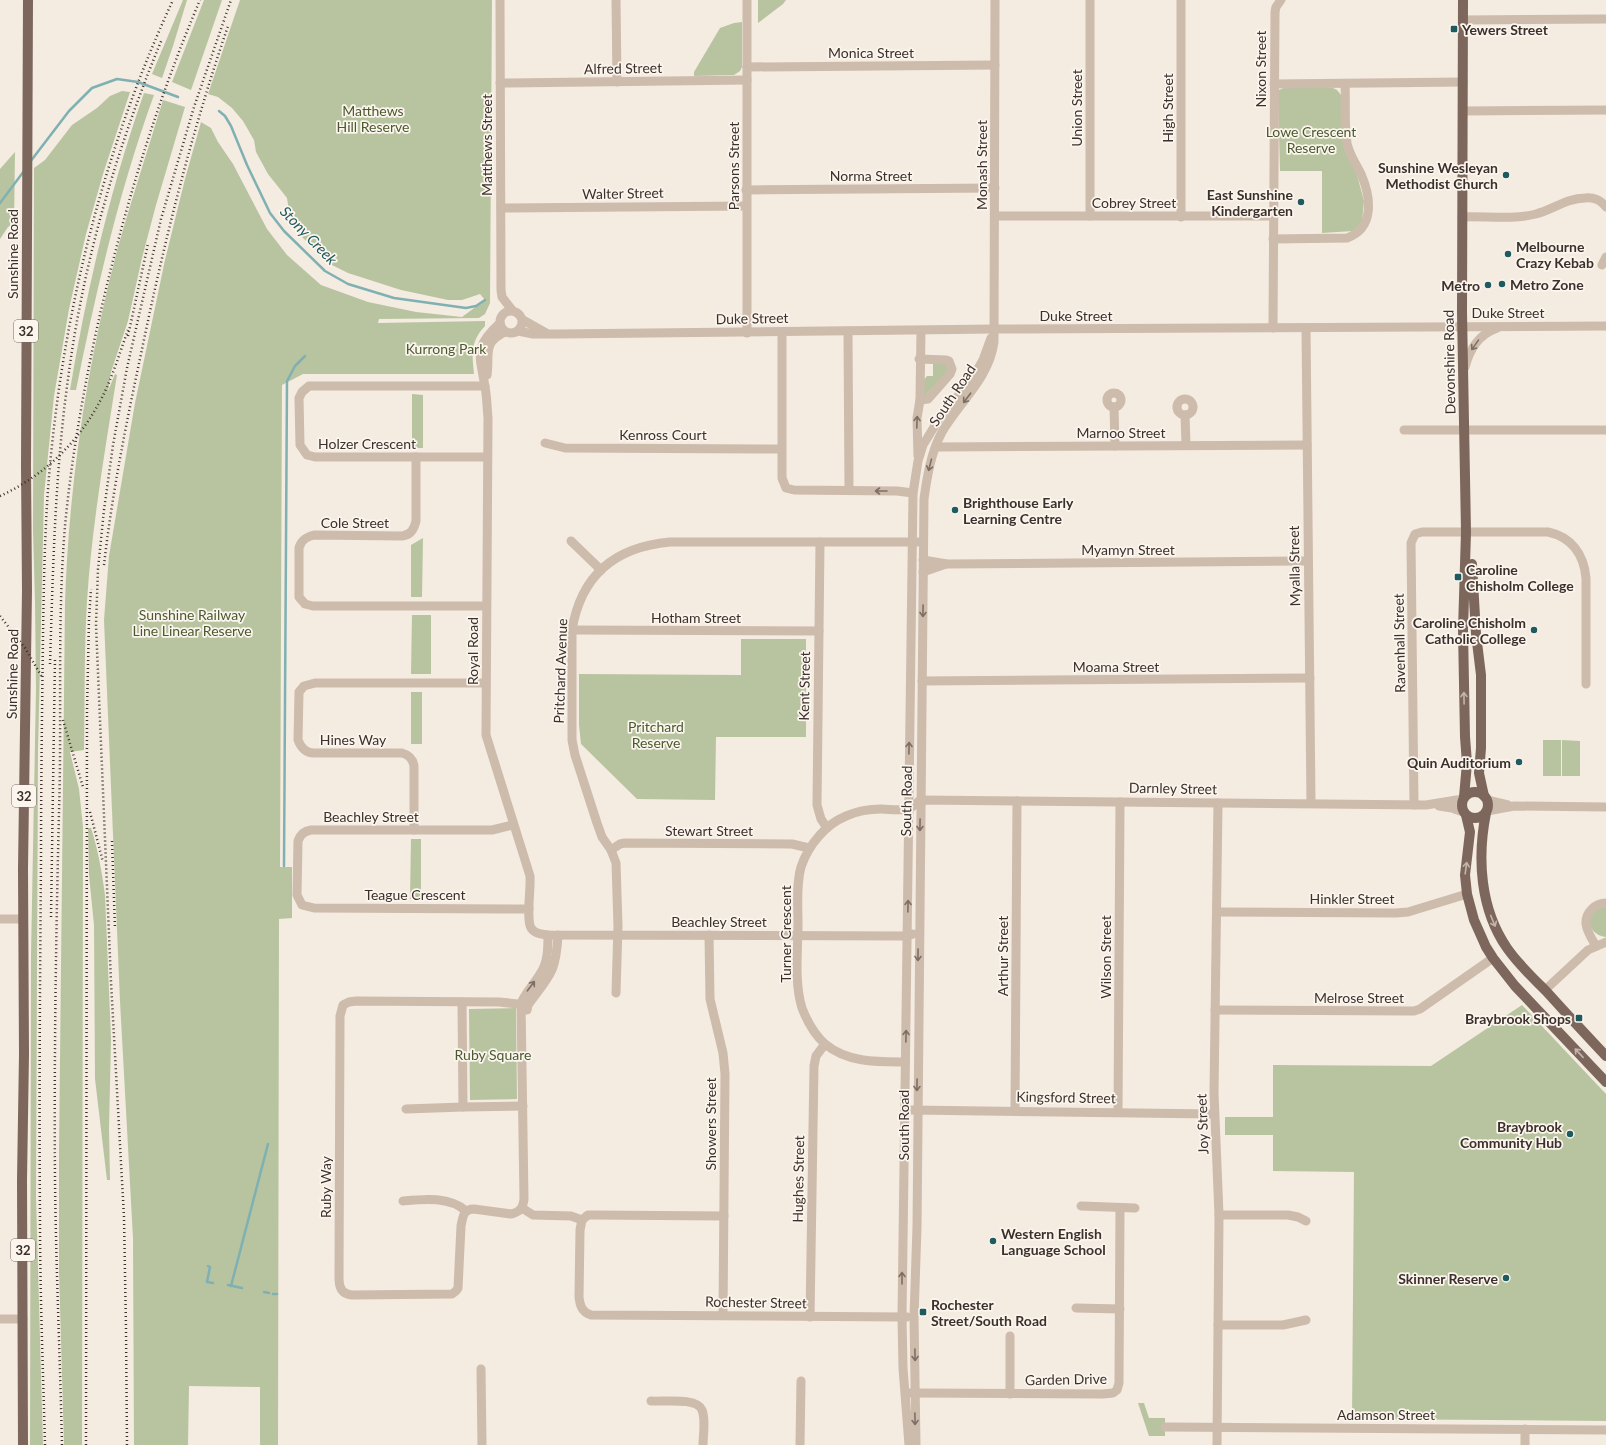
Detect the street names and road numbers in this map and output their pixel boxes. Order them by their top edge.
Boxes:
street label: Nixon Street [1252,31,1269,107]
street label: Monica Street [828,44,914,61]
street label: Alfred Street [584,59,662,77]
street label: Union Street [1068,69,1085,147]
street label: High Street [1159,73,1176,143]
street label: Matthews Street [478,94,495,196]
street label: Monash Street [973,120,990,210]
street label: Parsons Street [725,122,742,210]
street label: Norma Street [830,167,912,184]
street label: Walter Street [582,184,664,202]
street label: Cobrey Street [1092,194,1176,211]
street label: Sunshine Road [4,209,21,299]
street label: Duke Street [1472,304,1544,321]
street label: Duke Street [1040,307,1112,324]
street label: Duke Street [715,309,789,327]
street label: Devonshire Road [1440,310,1458,414]
road number: 32 [14,320,38,342]
street label: South Road [925,361,979,429]
street label: Marnoo Street [1077,424,1165,441]
street label: Kenross Court [619,426,707,443]
street label: Holzer Crescent [318,435,416,452]
street label: Cole Street [321,514,389,531]
street label: Myalla Street [1285,525,1303,607]
street label: Myamyn Street [1081,541,1175,558]
street label: Ravenhall Street [1390,593,1408,693]
street label: Hotham Street [651,609,741,626]
street label: Royal Road [464,617,481,685]
street label: Pritchard Avenue [550,618,570,724]
street label: Sunshine Road [3,629,21,719]
street label: Kent Street [795,651,813,721]
street label: Moama Street [1073,658,1159,675]
street label: Hines Way [320,731,387,748]
street label: South Road [897,765,915,837]
street label: Darnley Street [1129,779,1217,797]
road number: 32 [12,785,36,807]
street label: Beachley Street [323,808,419,825]
street label: Stewart Street [665,822,753,839]
street label: Turner Crescent [777,885,794,983]
street label: Teague Crescent [364,886,466,903]
street label: Hinkler Street [1310,890,1394,907]
street label: Beachley Street [671,913,767,930]
street label: Wilson Street [1097,915,1114,999]
street label: Arthur Street [994,916,1011,996]
street label: Melrose Street [1314,989,1404,1006]
street label: Showers Street [702,1078,719,1170]
street label: Kingsford Street [1016,1088,1116,1106]
street label: South Road [895,1090,912,1160]
street label: Joy Street [1192,1093,1212,1155]
street label: Hughes Street [789,1135,807,1223]
street label: Ruby Way [317,1155,334,1218]
road number: 32 [11,1239,35,1261]
street label: Rochester Street [705,1293,807,1311]
street label: Garden Drive [1025,1370,1107,1388]
street label: Adamson Street [1337,1406,1435,1423]

